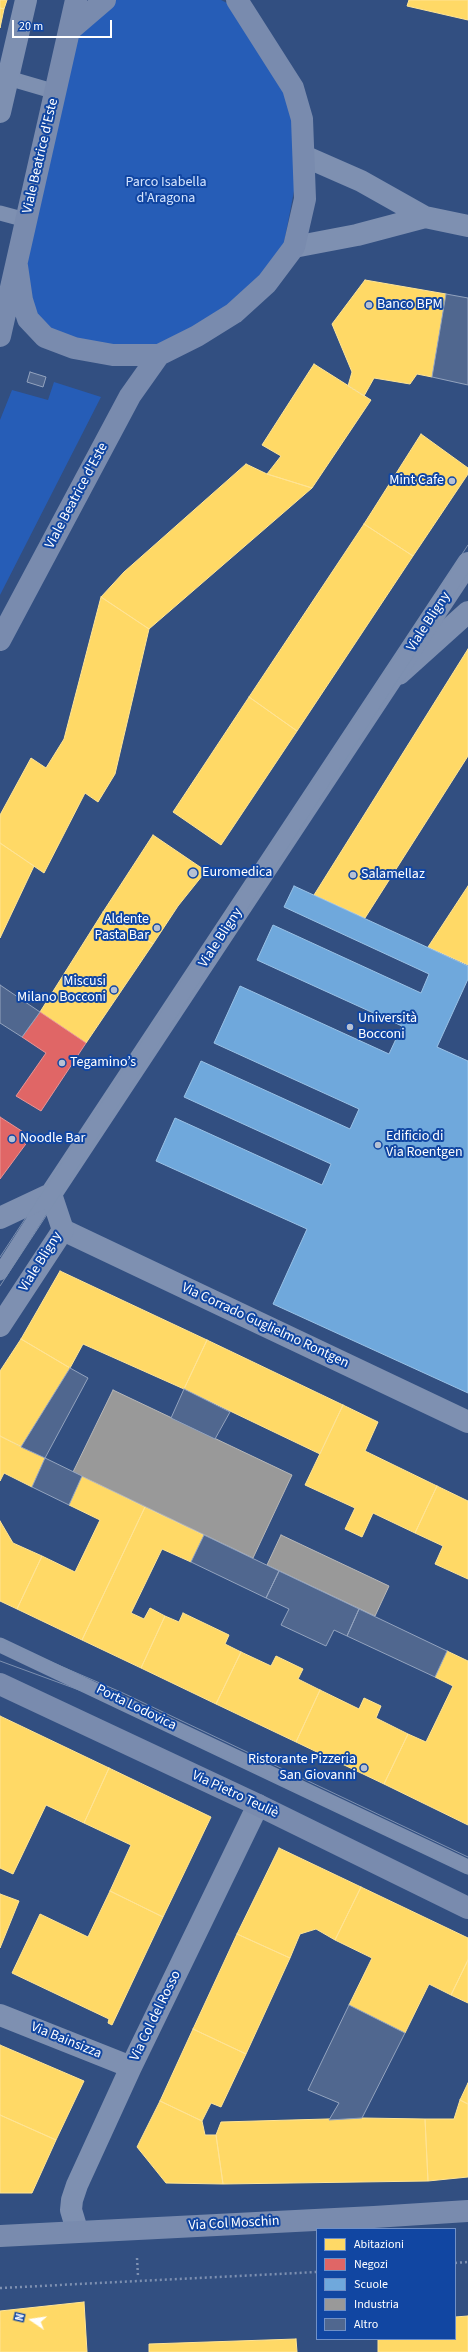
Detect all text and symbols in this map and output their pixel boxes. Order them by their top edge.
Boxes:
scale bar [14,12,114,38]
text: 20 m [19,18,43,35]
street label: Viale Beatrice d'Este [20,97,62,215]
park label: Parco Isabella d'Aragona [125,175,207,208]
place label: Banco BPM [377,297,443,313]
marker: Banco BPM [364,300,374,310]
street label: Viale Beatrice d'Este [42,440,112,552]
place label: Mint Cafe [389,473,444,489]
marker: Mint Cafe [447,476,457,486]
street label: Viale Bligny [404,589,454,655]
place label: Euromedica [202,865,272,881]
marker: Euromedica [187,867,199,879]
place label: Salamellaz [361,867,425,883]
marker: Salamellaz [348,870,358,880]
street label: Viale Bligny [196,905,246,971]
place label: Aldente Pasta Bar [95,912,149,944]
marker: Aldente Pasta Bar [152,923,162,933]
place label: Miscusi Milano Bocconi [17,974,106,1006]
marker: Miscusi Milano Bocconi [109,985,119,995]
place label: Università Bocconi [358,1011,417,1044]
marker: Università Bocconi [345,1022,355,1032]
place label: Tegamino’s [70,1055,136,1071]
marker: Tegamino’s [57,1058,67,1068]
place label: Edificio di Via Roentgen [386,1129,463,1162]
place label: Noodle Bar [20,1131,85,1147]
marker: Noodle Bar [7,1134,17,1144]
marker: Edificio di Via Roentgen [373,1140,383,1150]
street label: Viale Bligny [16,1229,66,1295]
street label: Via Corrado Guglielmo Rontgen [179,1280,351,1372]
street label: Porta Lodovica [93,1681,179,1735]
place label: Ristorante Pizzeria San Giovanni [248,1752,356,1784]
marker: Ristorante Pizzeria San Giovanni [359,1763,369,1773]
street label: Via Pietro Teuliè [189,1768,281,1822]
street label: Via Col del Rosso [127,1968,185,2064]
street label: Via Bainsizza [28,2019,104,2063]
street label: Via Col Moschin [188,2213,280,2235]
legend [316,2228,456,2340]
text: Abitazioni [354,2236,404,2253]
text: Negozi [354,2256,388,2273]
text: Scuole [354,2276,388,2293]
text: Industria [354,2296,399,2313]
north arrow [12,2300,52,2340]
text: N [12,2312,28,2322]
text: Altro [354,2316,378,2333]

